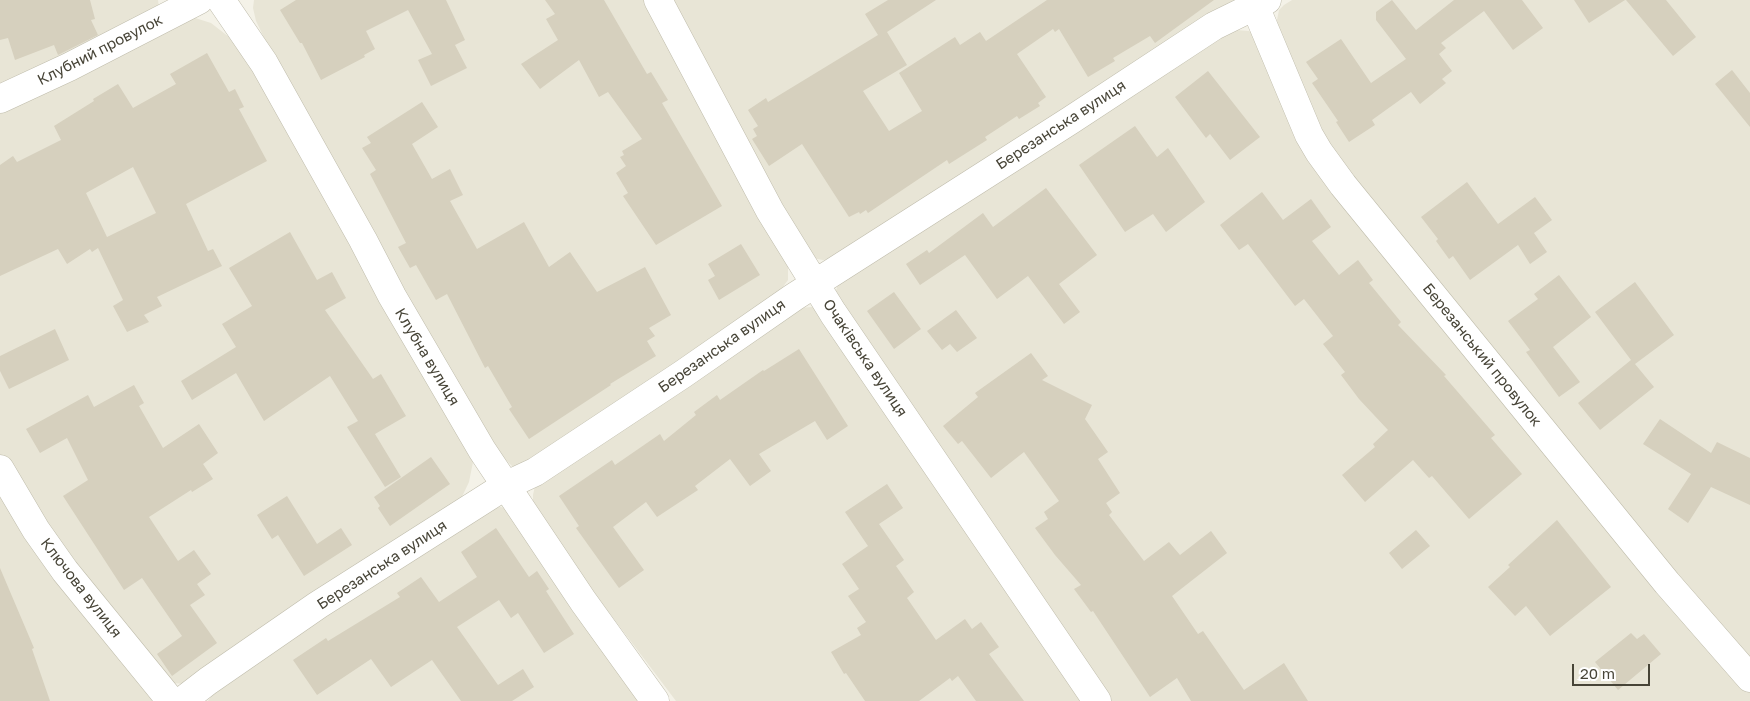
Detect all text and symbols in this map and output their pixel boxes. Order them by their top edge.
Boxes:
street label: Клубний провулок [34,11,166,89]
street label: Березанська вулиця [993,76,1129,174]
street label: Березанський провулок [1419,280,1545,430]
street label: Березанська вулиця [655,295,789,397]
street label: Очаківська вулиця [819,296,911,420]
street label: Клубна вулиця [391,305,463,409]
street label: Березанська вулиця [314,516,450,614]
street label: Ключова вулиця [37,535,125,641]
scale bar [1575,654,1652,686]
text: 20 m [1580,664,1615,682]

